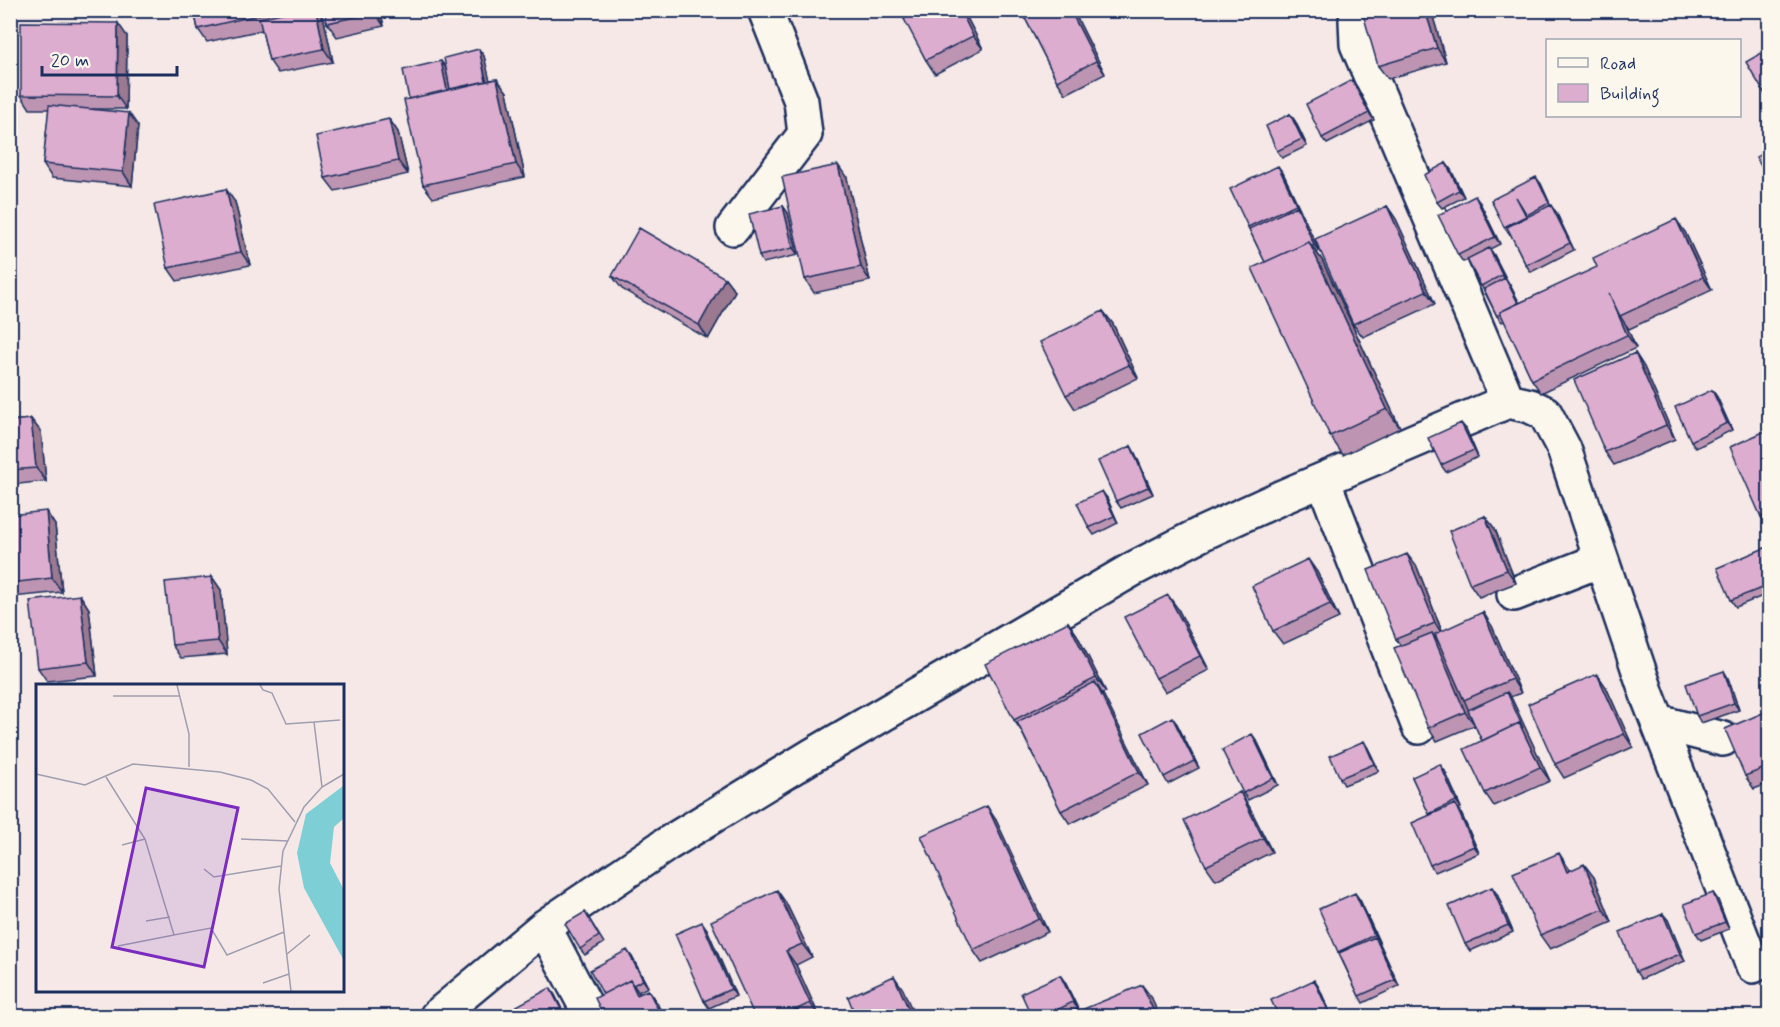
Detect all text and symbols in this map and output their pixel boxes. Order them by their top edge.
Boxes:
scale bar [42,39,177,77]
legend [1546,39,1741,117]
text: 20 m [51,49,89,73]
text: Road [1600,52,1636,76]
text: Building [1600,82,1660,108]
inset map [36,684,344,991]

